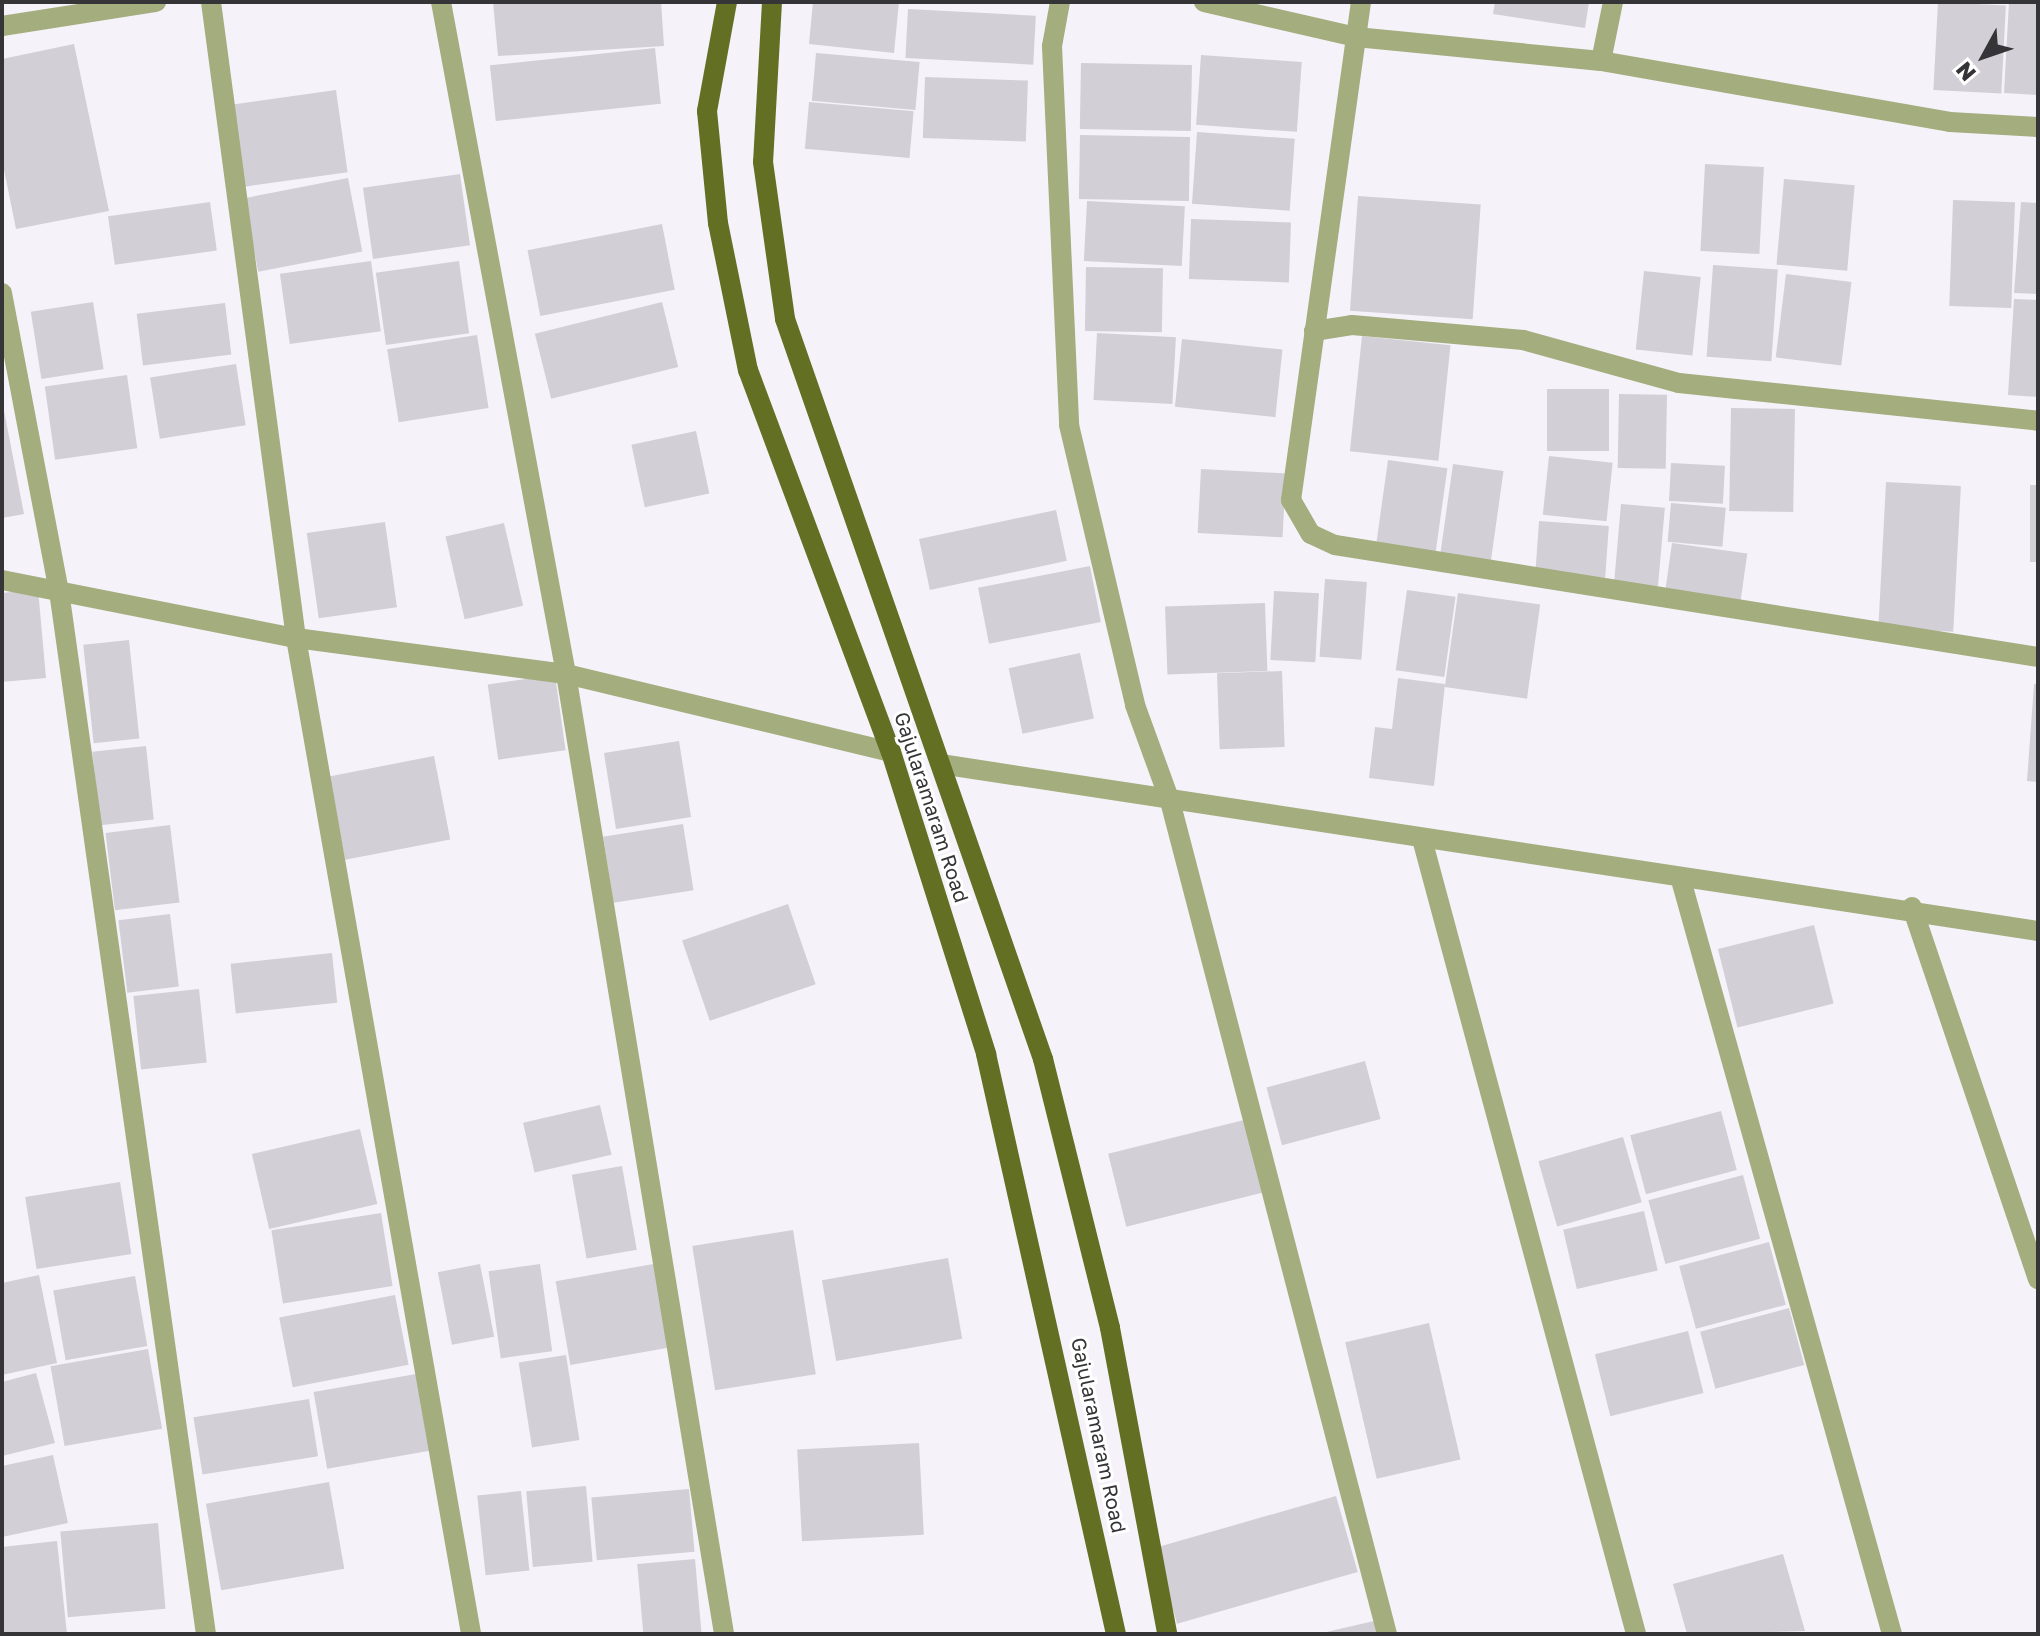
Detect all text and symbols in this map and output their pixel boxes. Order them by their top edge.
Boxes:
north arrow [1944,16,2024,96]
text: N [1950,57,1981,87]
street label: Gajularamaram Road [890,709,974,905]
street label: Gajularamaram Road [1067,1335,1131,1535]

